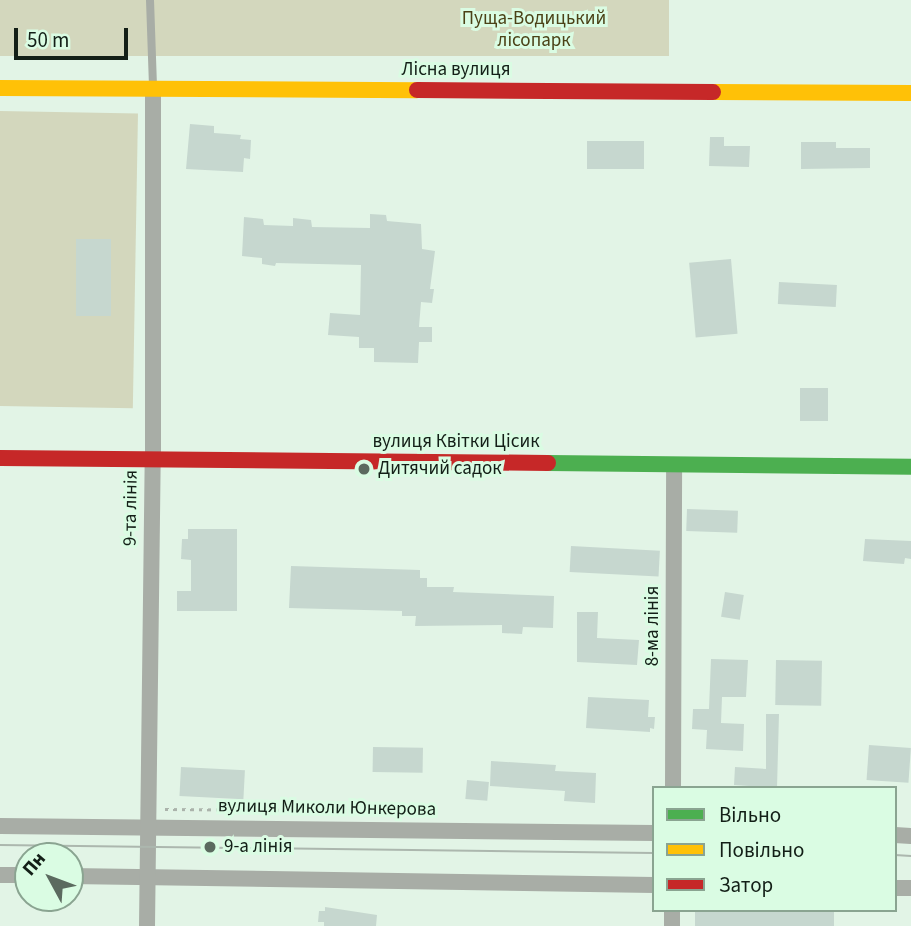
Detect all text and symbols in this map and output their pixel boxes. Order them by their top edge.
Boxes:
park label: Пуща-Водицький лісопарк [462,8,606,52]
scale bar [18,14,131,58]
text: 50 m [27,25,69,55]
street label: Лісна вулиця [402,59,510,81]
street label: вулиця Квітки Цісик [372,431,540,453]
place label: Дитячий садок [378,458,502,480]
marker: Дитячий садок [356,461,372,477]
street label: 9-та лінія [119,470,143,546]
street label: 8-ма лінія [642,586,664,666]
legend [652,786,897,912]
street label: вулиця Миколи Юнкерова [218,795,436,821]
text: Вільно [719,800,781,830]
text: Повільно [719,835,804,865]
place label: 9-а лінія [224,836,293,858]
marker: 9-а лінія [202,839,218,855]
north arrow [14,842,84,912]
text: Пн [16,846,52,882]
text: Затор [719,870,773,900]

